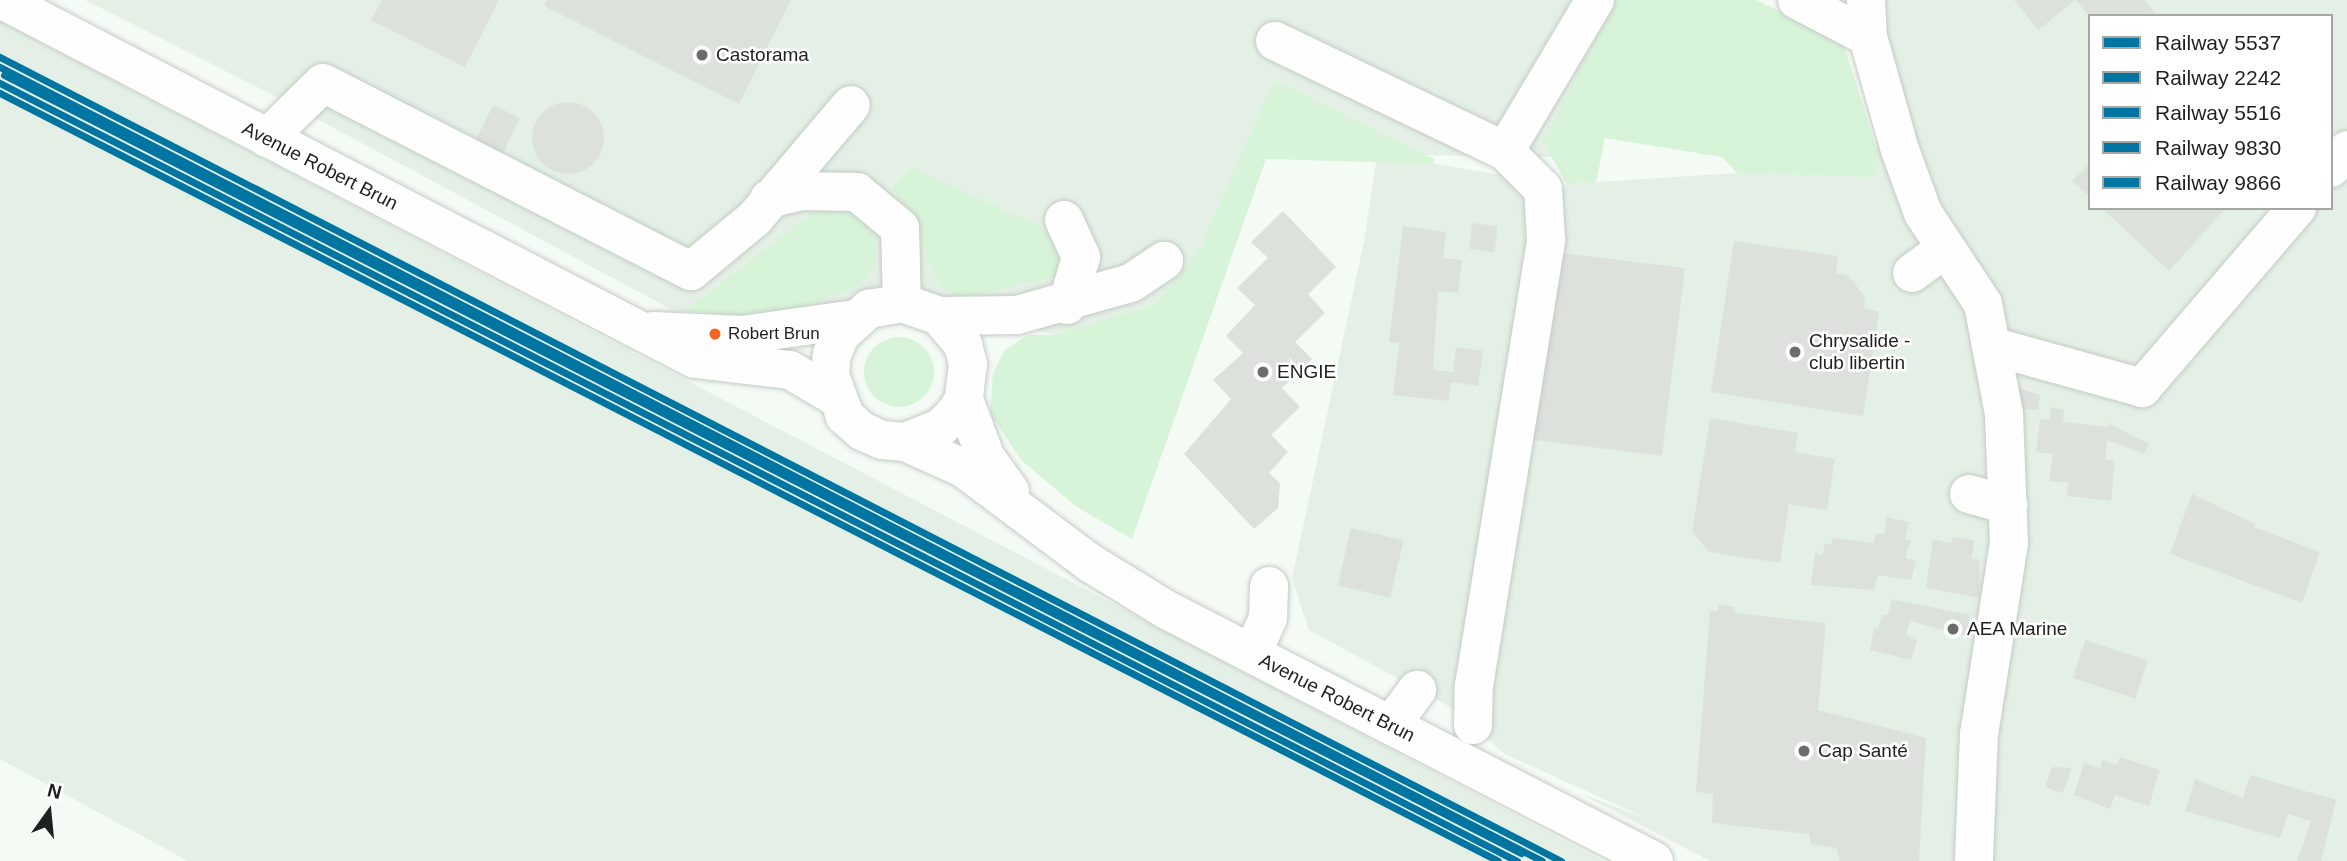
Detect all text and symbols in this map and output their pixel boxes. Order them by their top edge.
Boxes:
legend [2088,14,2333,210]
text: Railway 5537 [2155,31,2281,54]
place label: Castorama [716,44,809,66]
marker: Castorama [694,47,710,63]
text: Railway 2242 [2155,66,2281,89]
text: Railway 5516 [2155,101,2281,124]
street label: Avenue Robert Brun [238,117,402,215]
text: Railway 9830 [2155,136,2281,159]
text: Railway 9866 [2155,171,2281,194]
place label: Robert Brun [728,324,820,344]
marker: Robert Brun [708,327,722,341]
place label: Chrysalide - club libertin [1809,330,1910,374]
marker: Chrysalide - club libertin [1787,344,1803,360]
place label: ENGIE [1277,361,1336,383]
marker: ENGIE [1255,364,1271,380]
place label: AEA Marine [1967,618,2068,640]
marker: AEA Marine [1945,621,1961,637]
street label: Avenue Robert Brun [1255,649,1419,747]
place label: Cap Santé [1818,740,1908,762]
marker: Cap Santé [1796,743,1812,759]
north arrow [14,777,84,847]
text: N [45,779,64,803]

